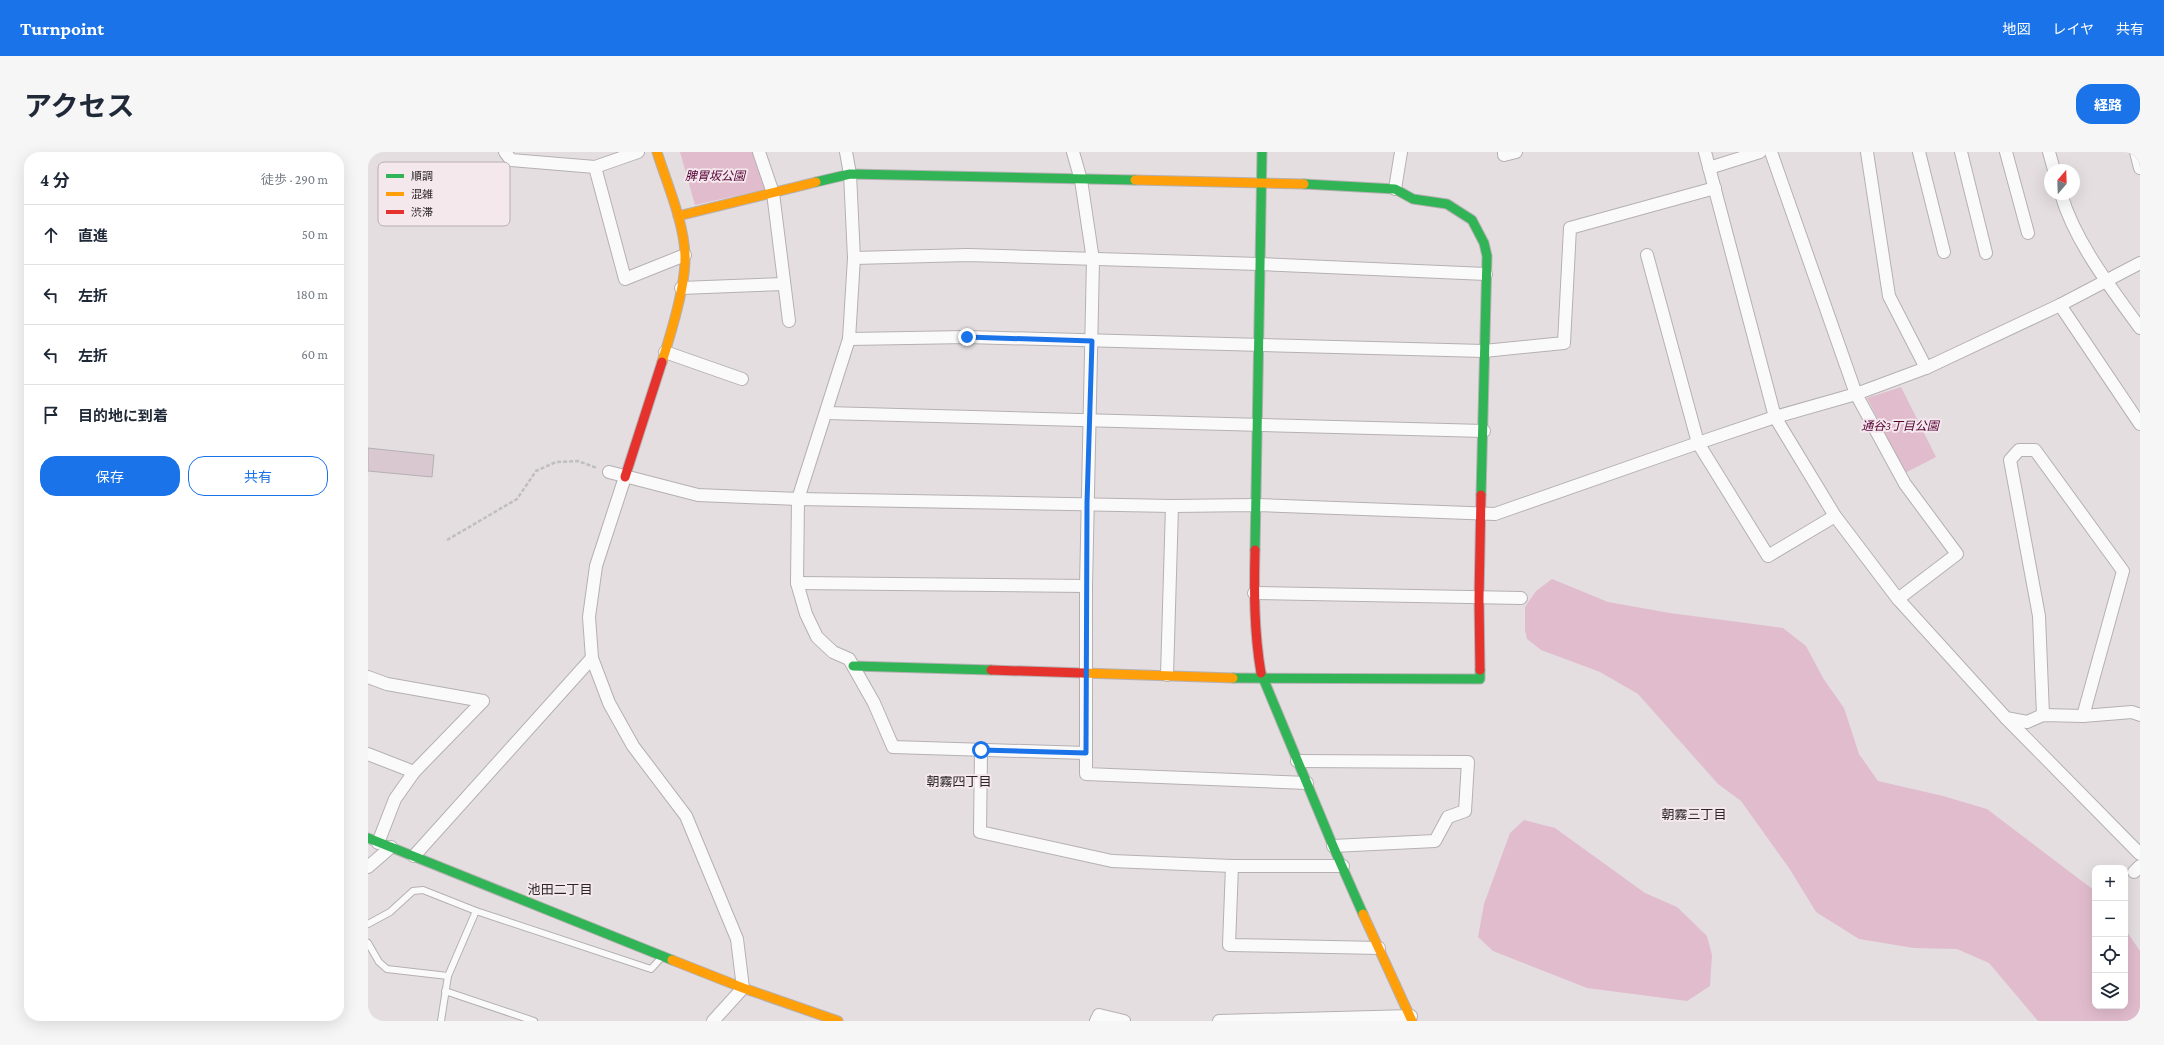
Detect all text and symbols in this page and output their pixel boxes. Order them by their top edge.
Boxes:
text: Turnpoint [20,18,104,39]
text: 地図 [2002,21,2030,37]
text: レイヤ [2052,21,2094,37]
text: 共有 [2116,21,2144,37]
button: 経路 [2076,84,2140,124]
text: アクセス [24,91,135,122]
legend [378,162,510,226]
north arrow [2044,164,2080,200]
park label: 脾胃坂公園 [685,169,747,183]
text: 順調 [411,170,433,182]
text: 4 分 [40,171,69,190]
text: 徒歩 · 290 m [261,172,328,187]
text: 混雑 [411,188,433,200]
text: 渋滞 [411,206,433,218]
icon: ahead [40,224,62,246]
text: 50 m [302,227,328,242]
text: 直進 [78,228,108,244]
icon: left [40,284,62,306]
text: 180 m [296,287,328,302]
text: 左折 [78,288,108,304]
route end [958,328,976,346]
icon: left [40,344,62,366]
text: 60 m [301,347,328,362]
text: 左折 [78,348,108,364]
icon: arrive [40,404,62,426]
text: 目的地に到着 [78,408,168,424]
park label: 通谷3丁目公園 [1861,419,1941,433]
button: 保存 [40,456,180,496]
button: 共有 [188,456,328,496]
route start [972,741,990,759]
district label: 朝霧四丁目 [926,774,992,789]
district label: 朝霧三丁目 [1661,807,1727,822]
map controls [2092,865,2128,1009]
button: + [2092,865,2128,901]
district label: 池田二丁目 [527,882,593,897]
button: − [2092,901,2128,937]
button: locate [2092,937,2128,973]
button: layers [2092,973,2128,1009]

